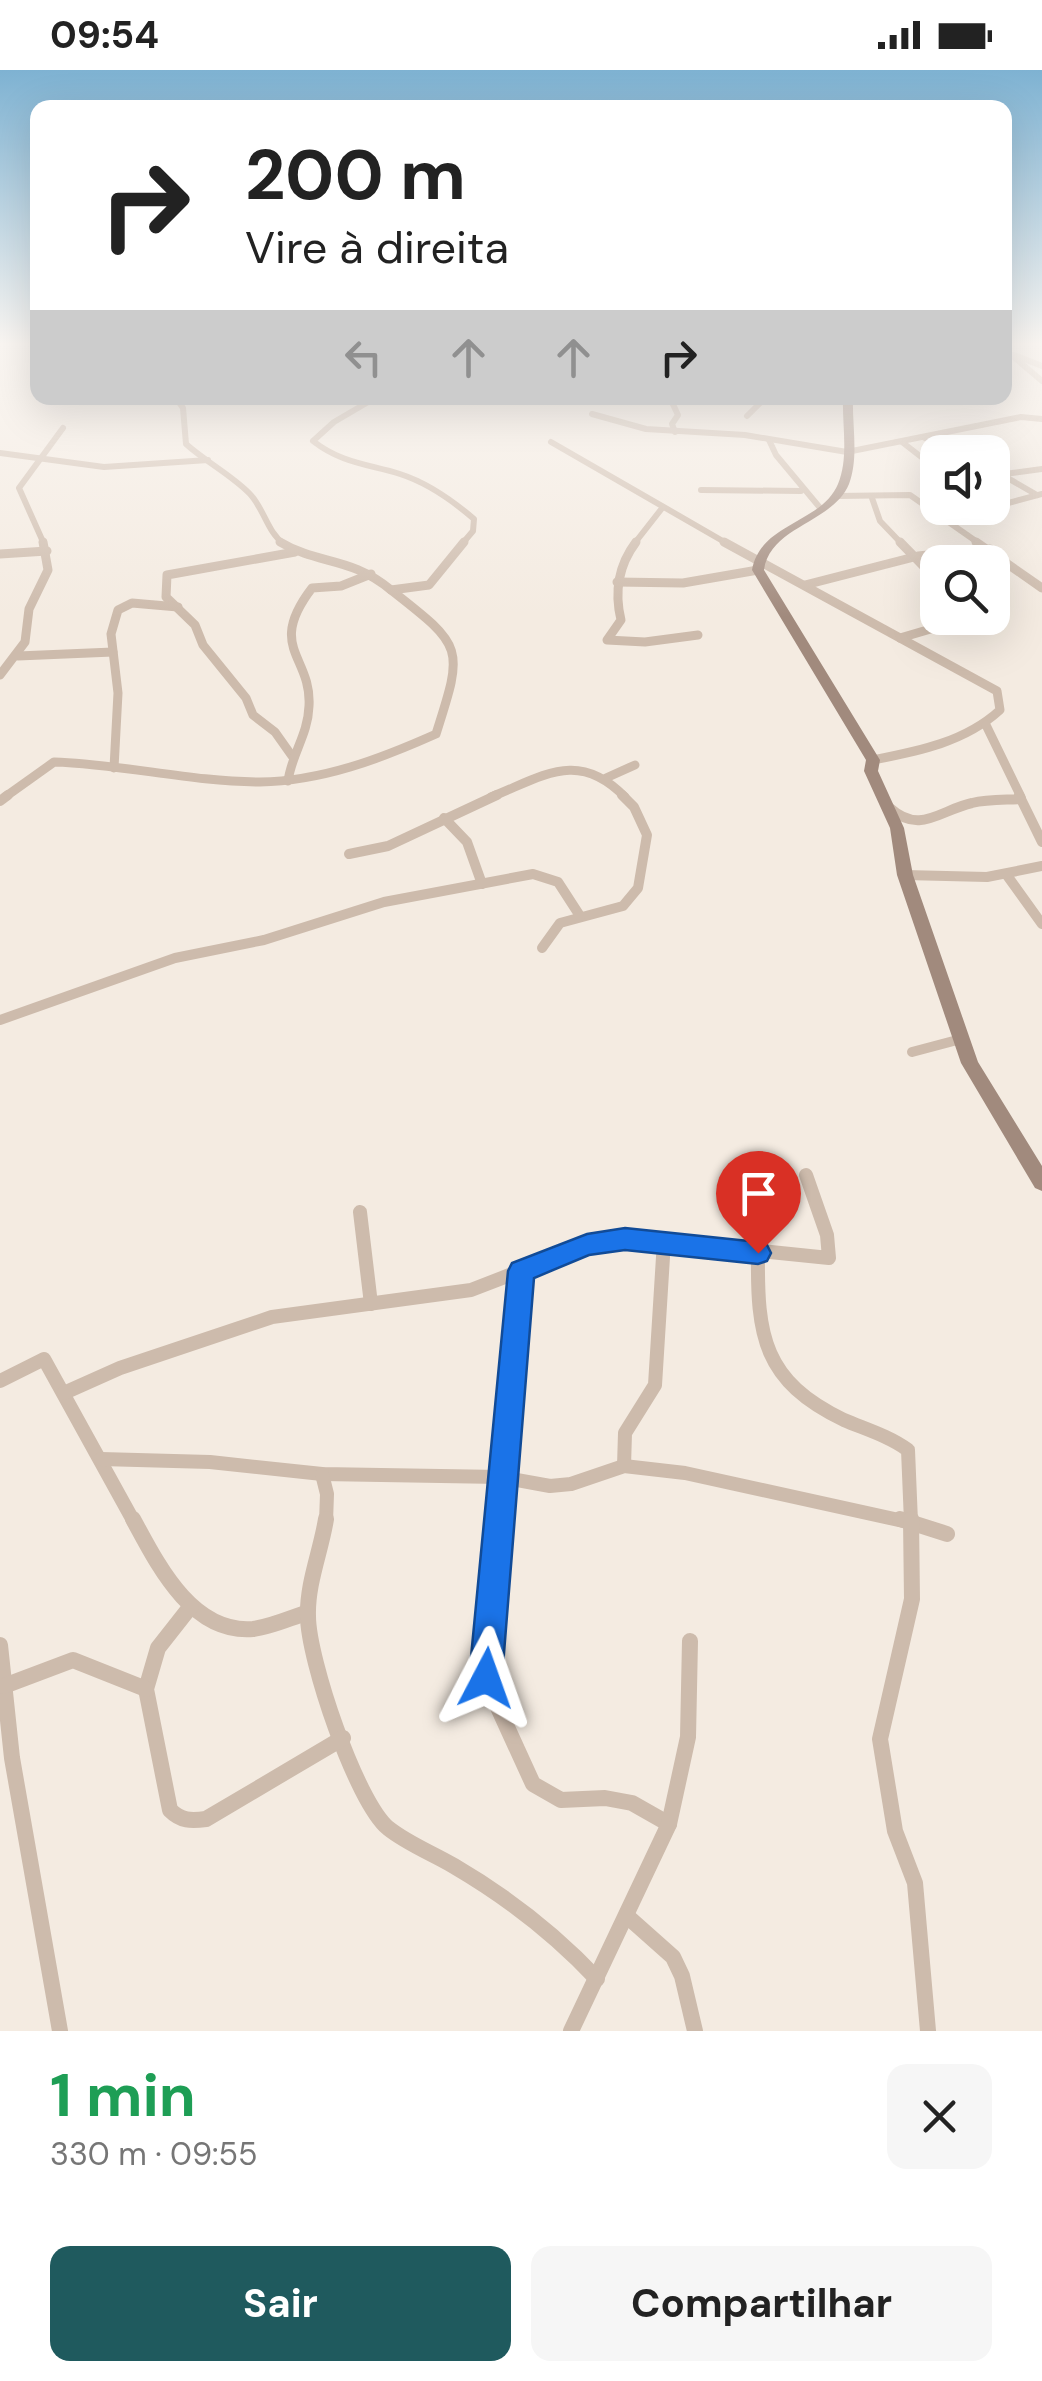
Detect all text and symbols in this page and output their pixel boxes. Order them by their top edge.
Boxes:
text: 09:54 [50,10,159,60]
text: 200 m [245,130,466,221]
icon: right [80,140,210,270]
text: Vire à direita [245,218,509,277]
icon: left [336,330,391,385]
icon: ahead [441,330,496,385]
icon: ahead [546,330,601,385]
icon: right [651,330,706,385]
map controls [920,435,1010,635]
button: sound [920,435,1010,525]
button: search [920,545,1010,635]
pin [716,1151,801,1254]
icon: arrive [731,1166,786,1221]
position arrow [434,1626,538,1730]
text: 1 min [50,2056,196,2135]
button: close [887,2064,992,2169]
text: 330 m · 09:55 [50,2133,258,2175]
button: Sair [50,2246,511,2361]
button: Compartilhar [531,2246,992,2361]

